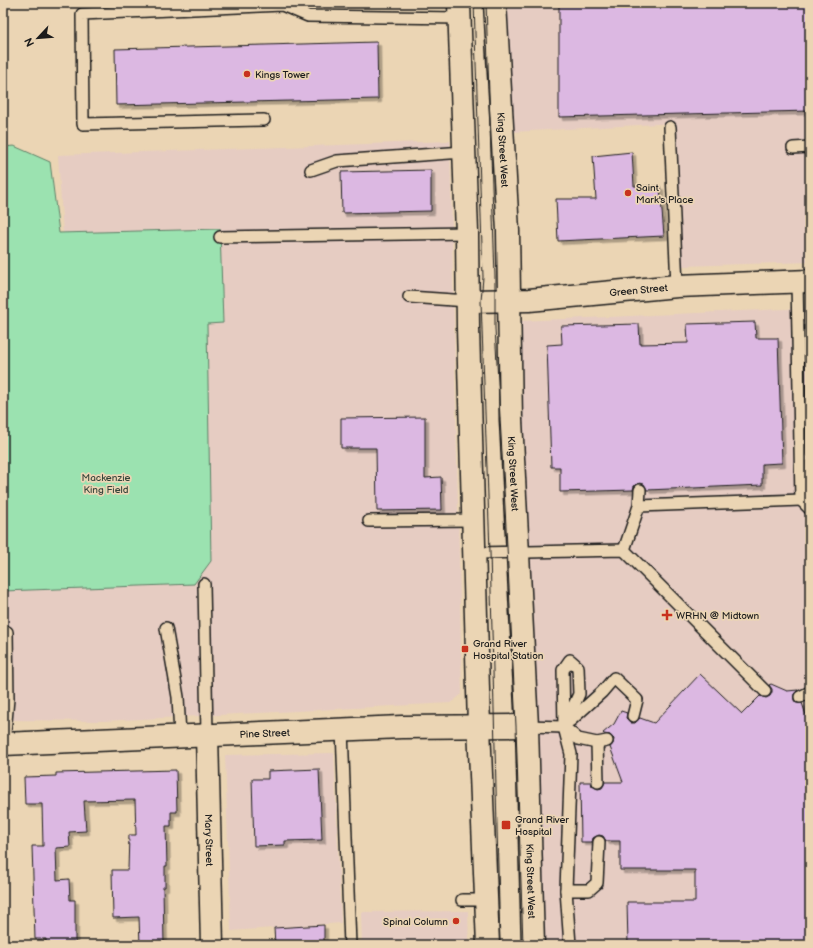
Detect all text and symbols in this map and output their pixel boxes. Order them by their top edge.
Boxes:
north arrow [18,18,58,58]
text: N [22,36,37,49]
marker: Kings Tower [242,69,252,79]
place label: Kings Tower [255,69,310,81]
street label: King Street West [494,112,510,188]
place label: Saint Mark's Place [636,182,693,206]
marker: Saint Mark's Place [623,188,633,198]
street label: Green Street [609,282,668,299]
street label: King Street West [505,436,521,511]
park label: Mackenzie King Field [82,472,131,496]
marker: WRHN @ Midtown [661,609,673,621]
place label: WRHN @ Midtown [676,610,759,622]
place label: Grand River Hospital Station [473,638,544,662]
marker: Grand River Hospital Station [460,644,470,654]
street label: Pine Street [239,727,290,741]
street label: Mary Street [202,814,215,866]
place label: Grand River Hospital [515,814,569,838]
marker: Grand River Hospital [500,819,512,831]
street label: King Street West [523,843,537,919]
place label: Spinal Column [383,916,448,928]
marker: Spinal Column [451,916,461,926]

